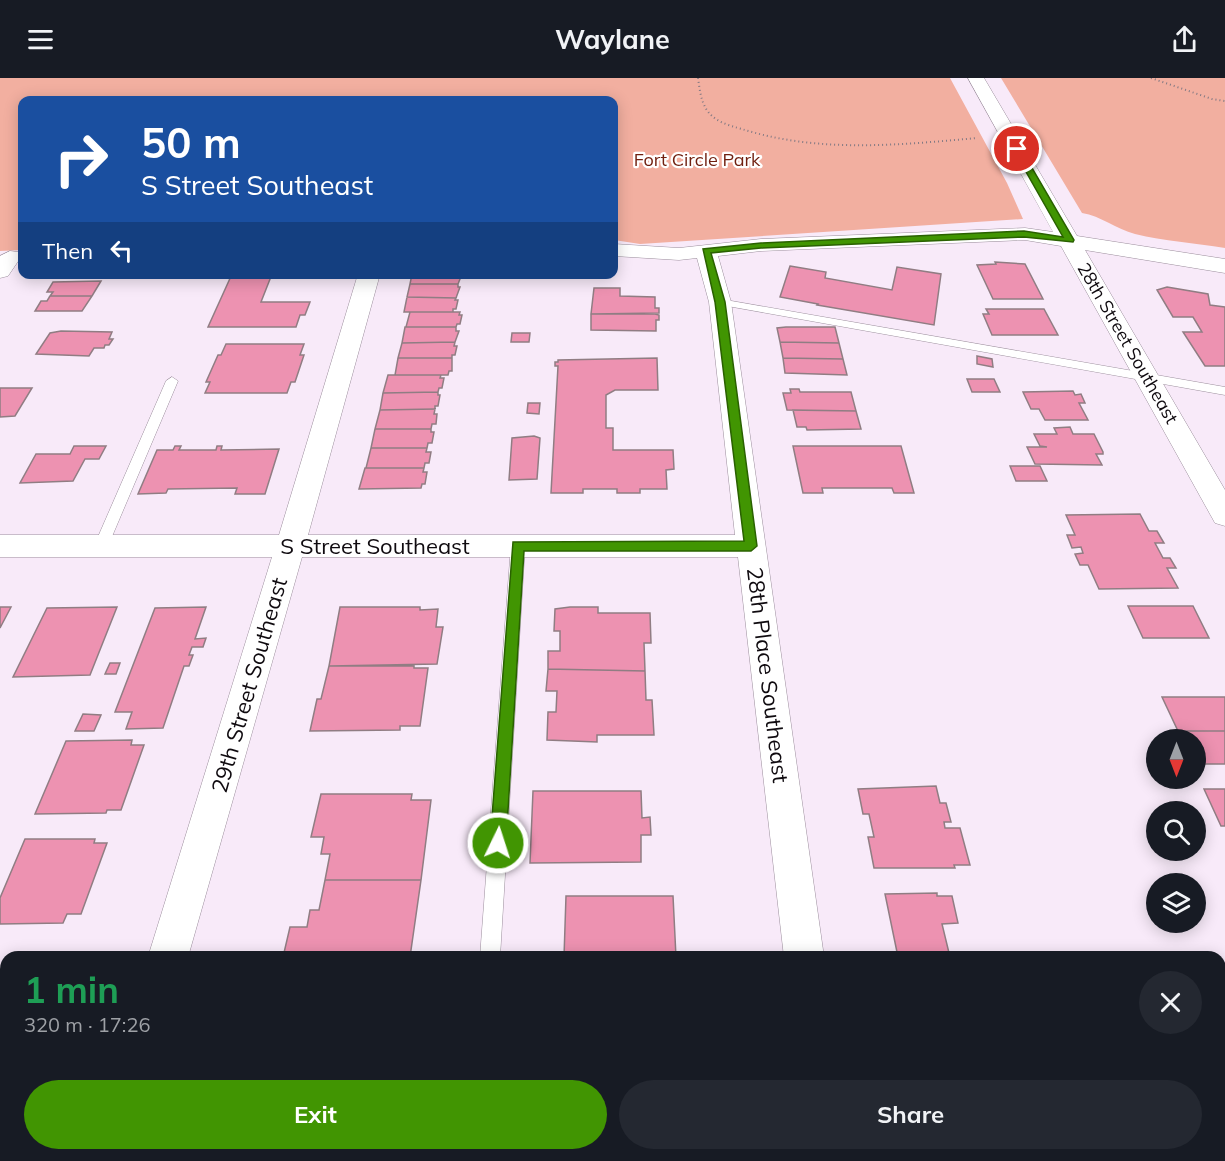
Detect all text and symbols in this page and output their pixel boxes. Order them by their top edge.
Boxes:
text: Waylane [555,22,670,56]
icon: menu [24,23,57,56]
icon: share [1168,23,1201,56]
text: 50 m [141,116,241,169]
icon: right [42,120,120,198]
pin [991,123,1042,174]
icon: arrive [1000,132,1033,165]
park label: Fort Circle Park [634,148,761,171]
text: S Street Southeast [141,168,373,202]
icon: left [105,234,138,267]
text: Then [42,237,93,265]
street label: 28th Street Southeast [1073,258,1183,428]
street label: S Street Southeast [280,532,470,560]
street label: 28th Place Southeast [741,566,795,785]
street label: 29th Street Southeast [205,574,293,796]
north arrow [1146,729,1206,789]
map controls [1146,729,1206,933]
button: search [1146,801,1206,861]
position arrow [466,811,530,875]
button: layers [1146,873,1206,933]
text: 1 min [24,967,119,1012]
button: close [1139,971,1202,1034]
text: 320 m · 17:26 [24,1012,150,1037]
button: Exit [24,1080,607,1149]
button: Share [619,1080,1202,1149]

